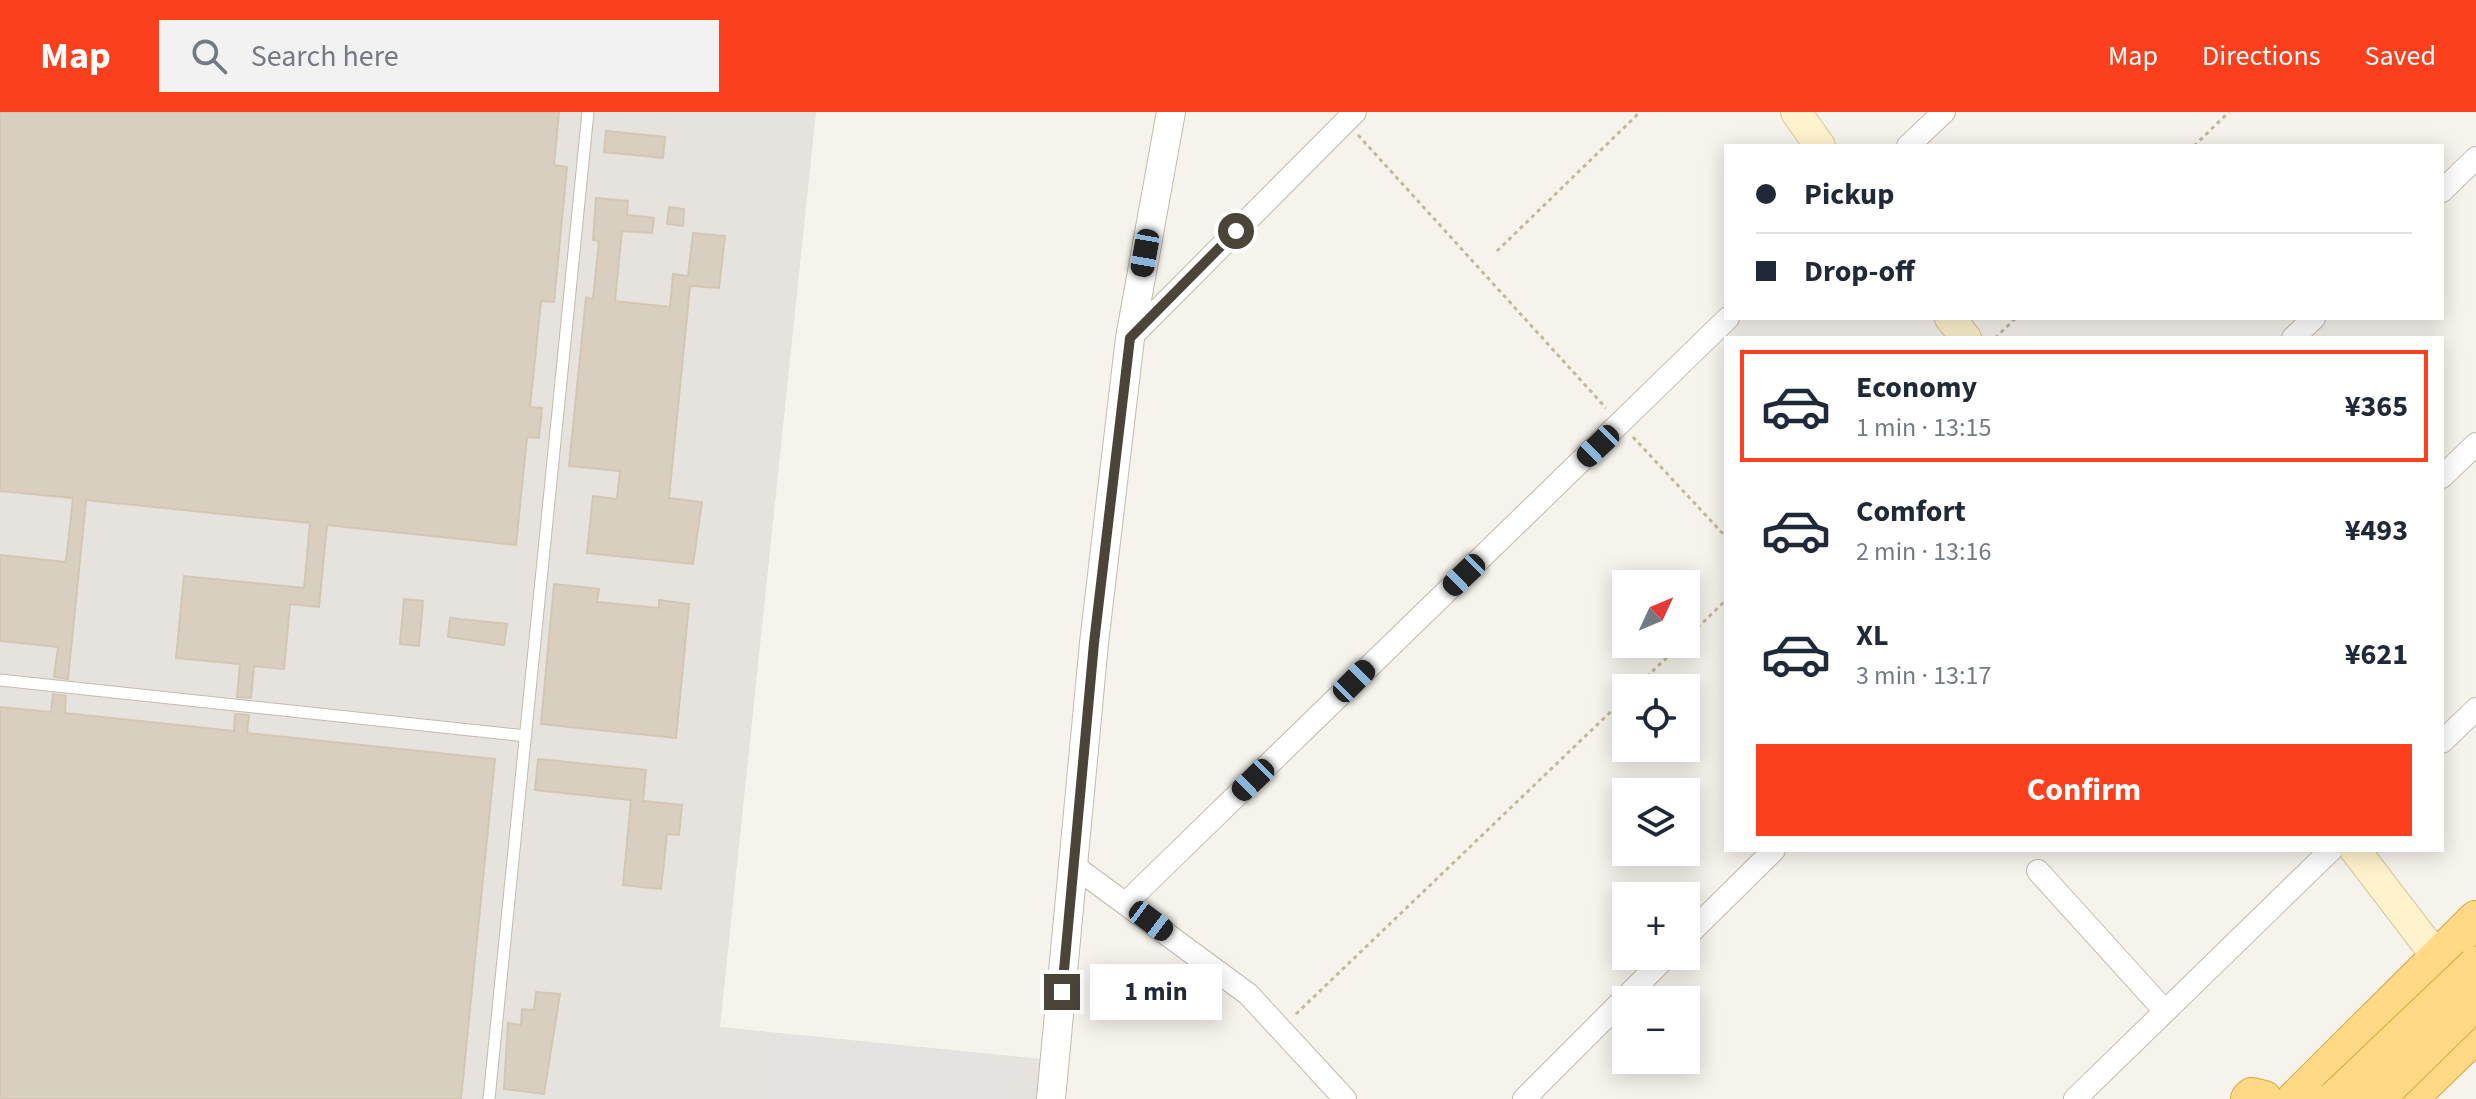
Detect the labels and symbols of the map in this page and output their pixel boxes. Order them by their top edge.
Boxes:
route start [1218,213,1254,249]
car [1129,227,1161,279]
car [1572,421,1624,471]
car [1438,550,1490,600]
north arrow [1612,570,1700,658]
car [1329,656,1379,706]
car [1227,755,1279,805]
car [1125,897,1177,945]
callout: 1 min [1090,964,1222,1020]
route end [1044,974,1080,1010]

